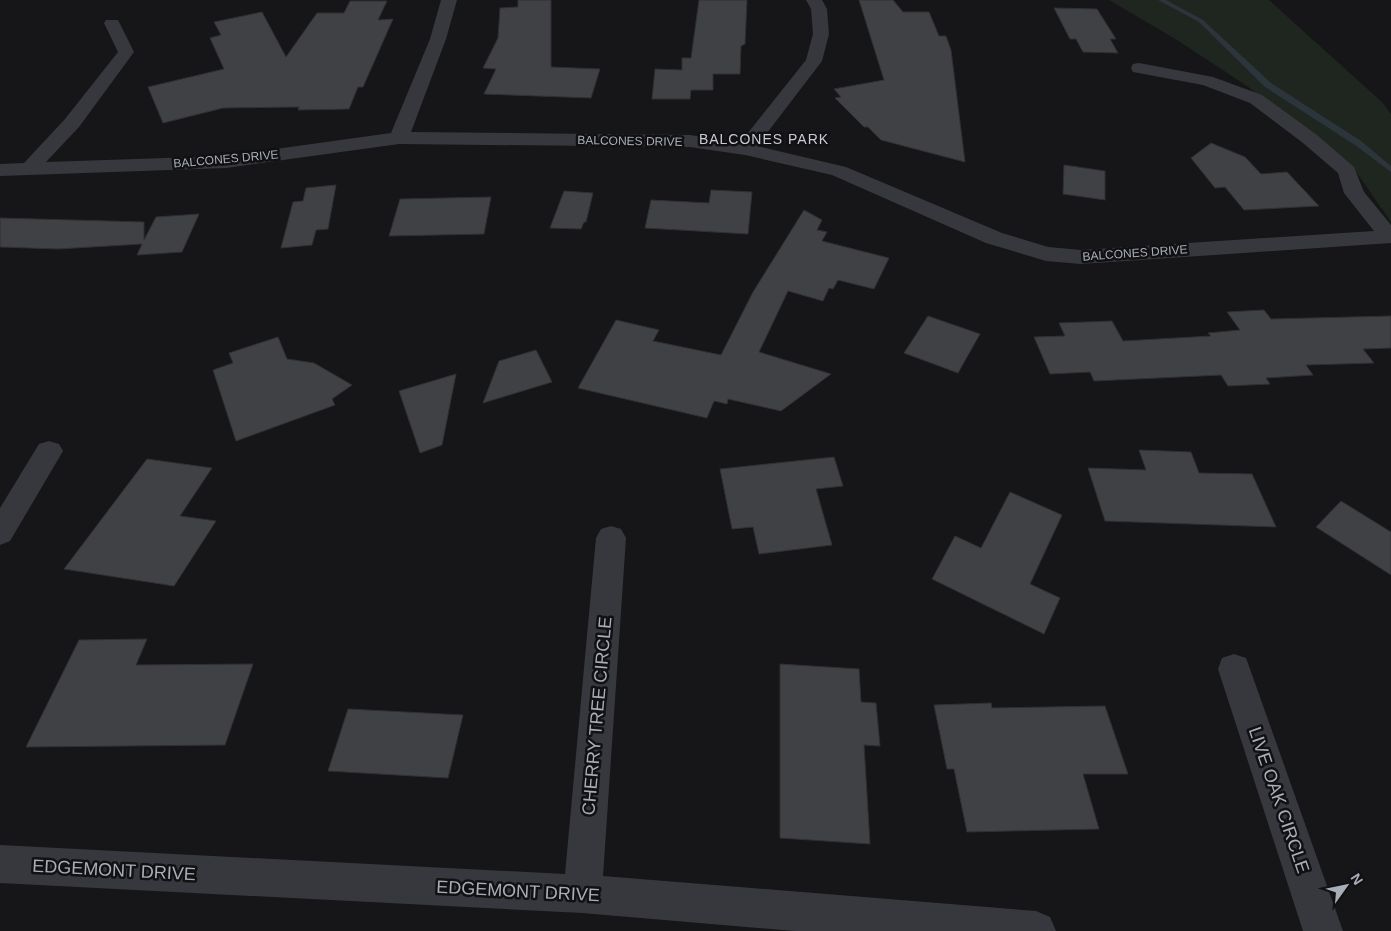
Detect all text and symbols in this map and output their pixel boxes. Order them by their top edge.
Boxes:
district label: BALCONES PARK [699,131,829,147]
street label: BALCONES DRIVE [577,133,683,149]
street label: BALCONES DRIVE [173,147,279,171]
street label: BALCONES DRIVE [1082,242,1188,264]
street label: CHERRY TREE CIRCLE [578,616,616,816]
street label: LIVE OAK CIRCLE [1245,724,1313,876]
street label: EDGEMONT DRIVE [32,856,196,884]
north arrow [1321,861,1371,911]
text: N [1347,870,1366,888]
street label: EDGEMONT DRIVE [436,877,600,905]

